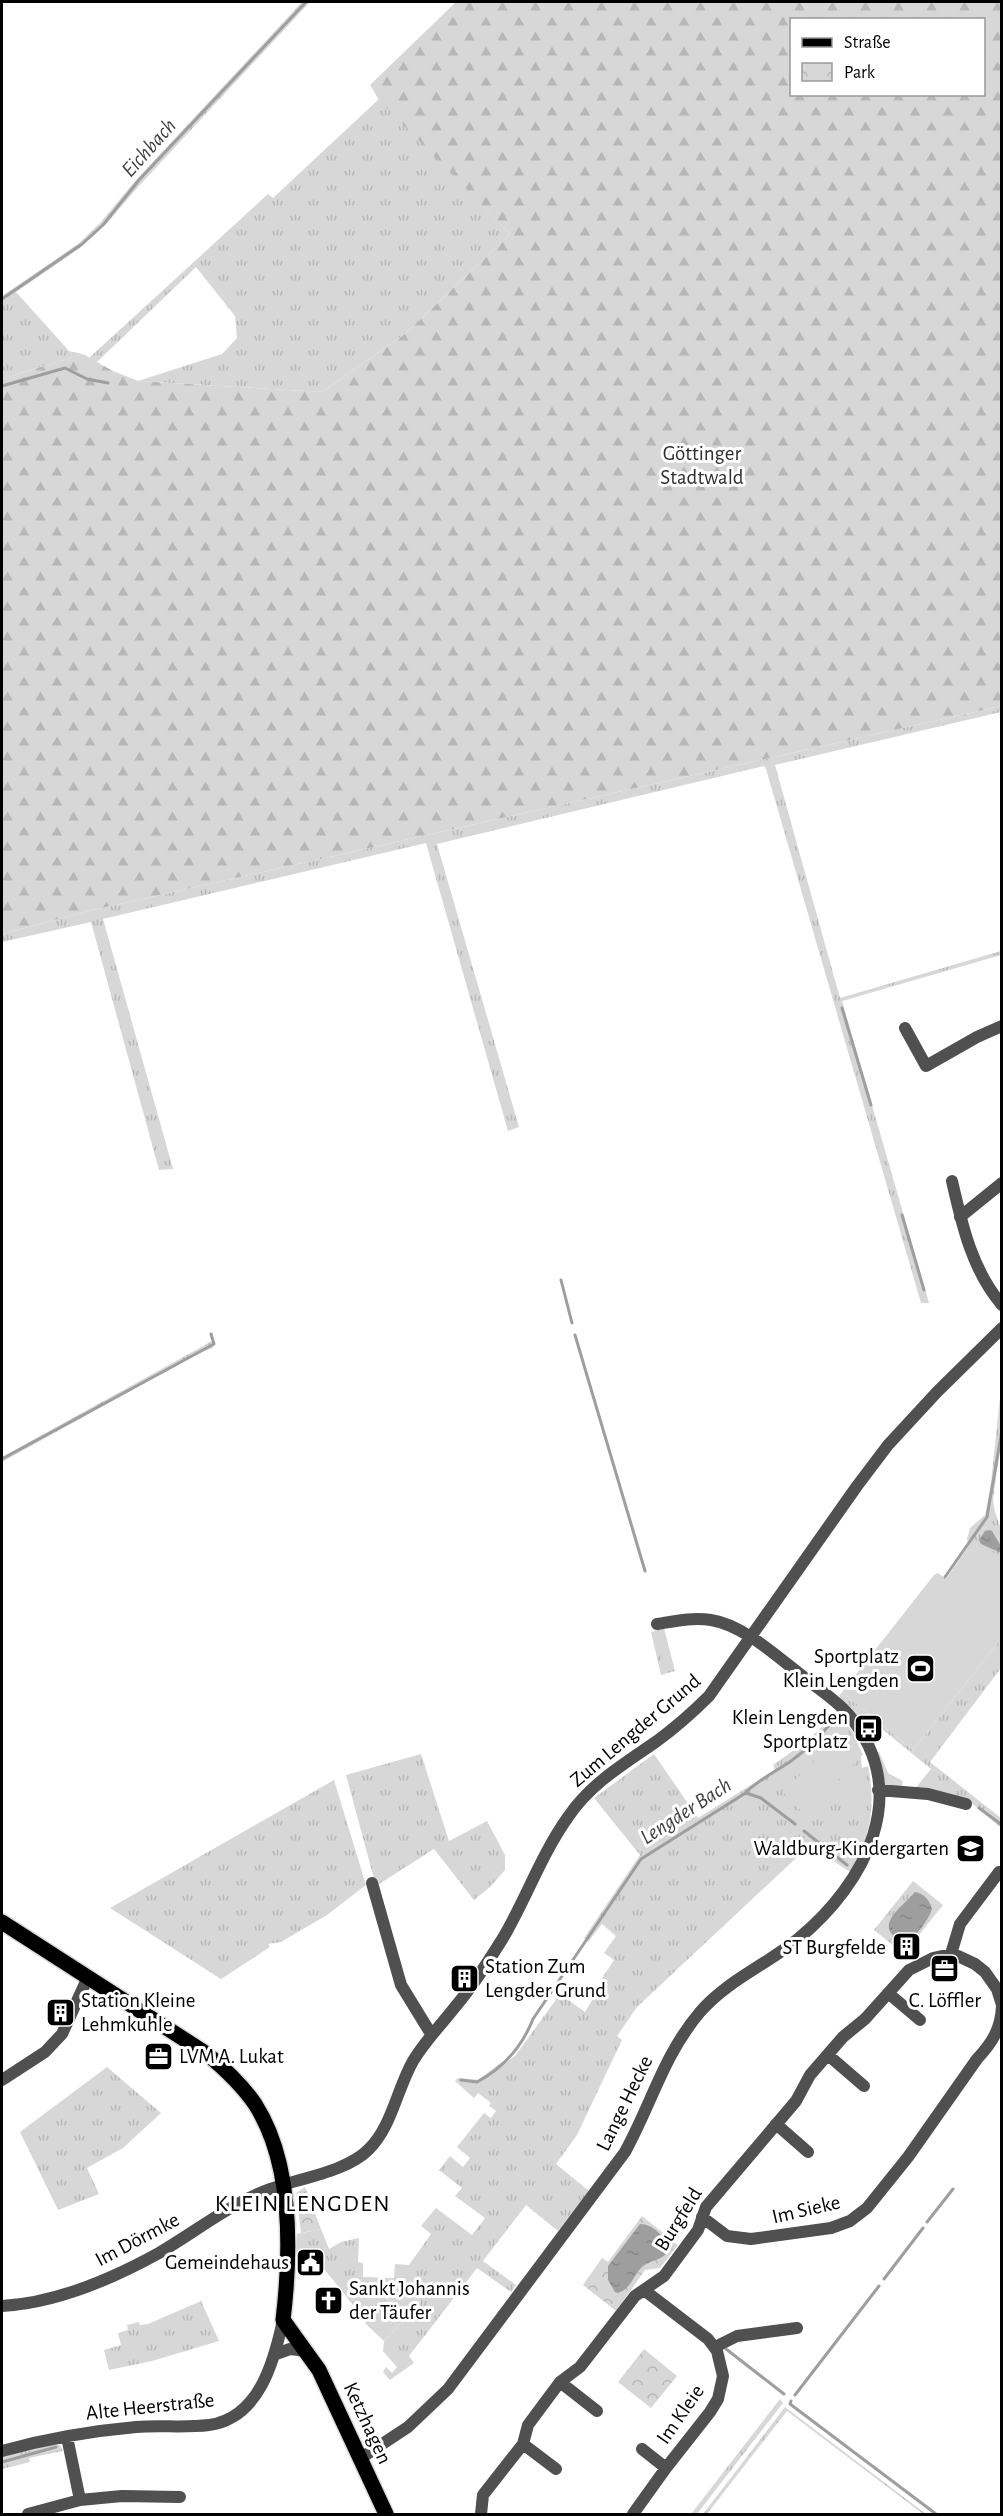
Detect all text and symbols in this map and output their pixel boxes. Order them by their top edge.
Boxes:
legend [790,18,985,96]
text: Straße [844,34,890,52]
text: Park [844,64,876,82]
water label: Eichbach [117,114,180,181]
park label: Göttinger Stadtwald [660,443,744,488]
place label: Sportplatz Klein Lengden [783,1646,899,1691]
sports icon: Sportplatz Klein Lengden [904,1652,936,1684]
street label: Zum Lengder Grund [566,1670,704,1791]
place label: Klein Lengden Sportplatz [732,1707,848,1752]
bus stop icon: Klein Lengden Sportplatz [853,1713,885,1745]
water label: Lengder Bach [636,1773,735,1848]
school or university icon: Waldburg-Kindergarten [954,1832,986,1864]
place label: Waldburg-Kindergarten [754,1838,949,1859]
building icon: ST Burgfelde [891,1931,923,1963]
place label: ST Burgfelde [782,1937,886,1958]
office icon: C. Löffler [929,1953,961,1985]
place label: Station Zum Lengder Grund [485,1956,606,2001]
building icon: Station Zum Lengder Grund [448,1962,480,1994]
place label: Station Kleine Lehmkuhle [81,1990,195,2035]
place label: C. Löffler [909,1990,981,2011]
building icon: Station Kleine Lehmkuhle [44,1996,76,2028]
office icon: LVM A. Lukat [142,2040,174,2072]
place label: LVM A. Lukat [179,2046,284,2067]
street label: Lange Hecke [592,2052,656,2154]
street label: Burgfeld [651,2184,706,2255]
street label: Im Sieke [770,2191,842,2228]
district label: KLEIN LENGDEN [215,2192,391,2216]
street label: Im Dörmke [92,2209,183,2270]
public building icon: Gemeindehaus [294,2246,326,2278]
place label: Gemeindehaus [165,2252,289,2273]
place label: Sankt Johannis der Täufer [349,2278,470,2323]
church icon: Sankt Johannis der Täufer [312,2284,344,2316]
street label: Ketzhagen [340,2379,396,2467]
street label: Im Kleie [653,2381,708,2448]
street label: Alte Heerstraße [85,2389,215,2424]

